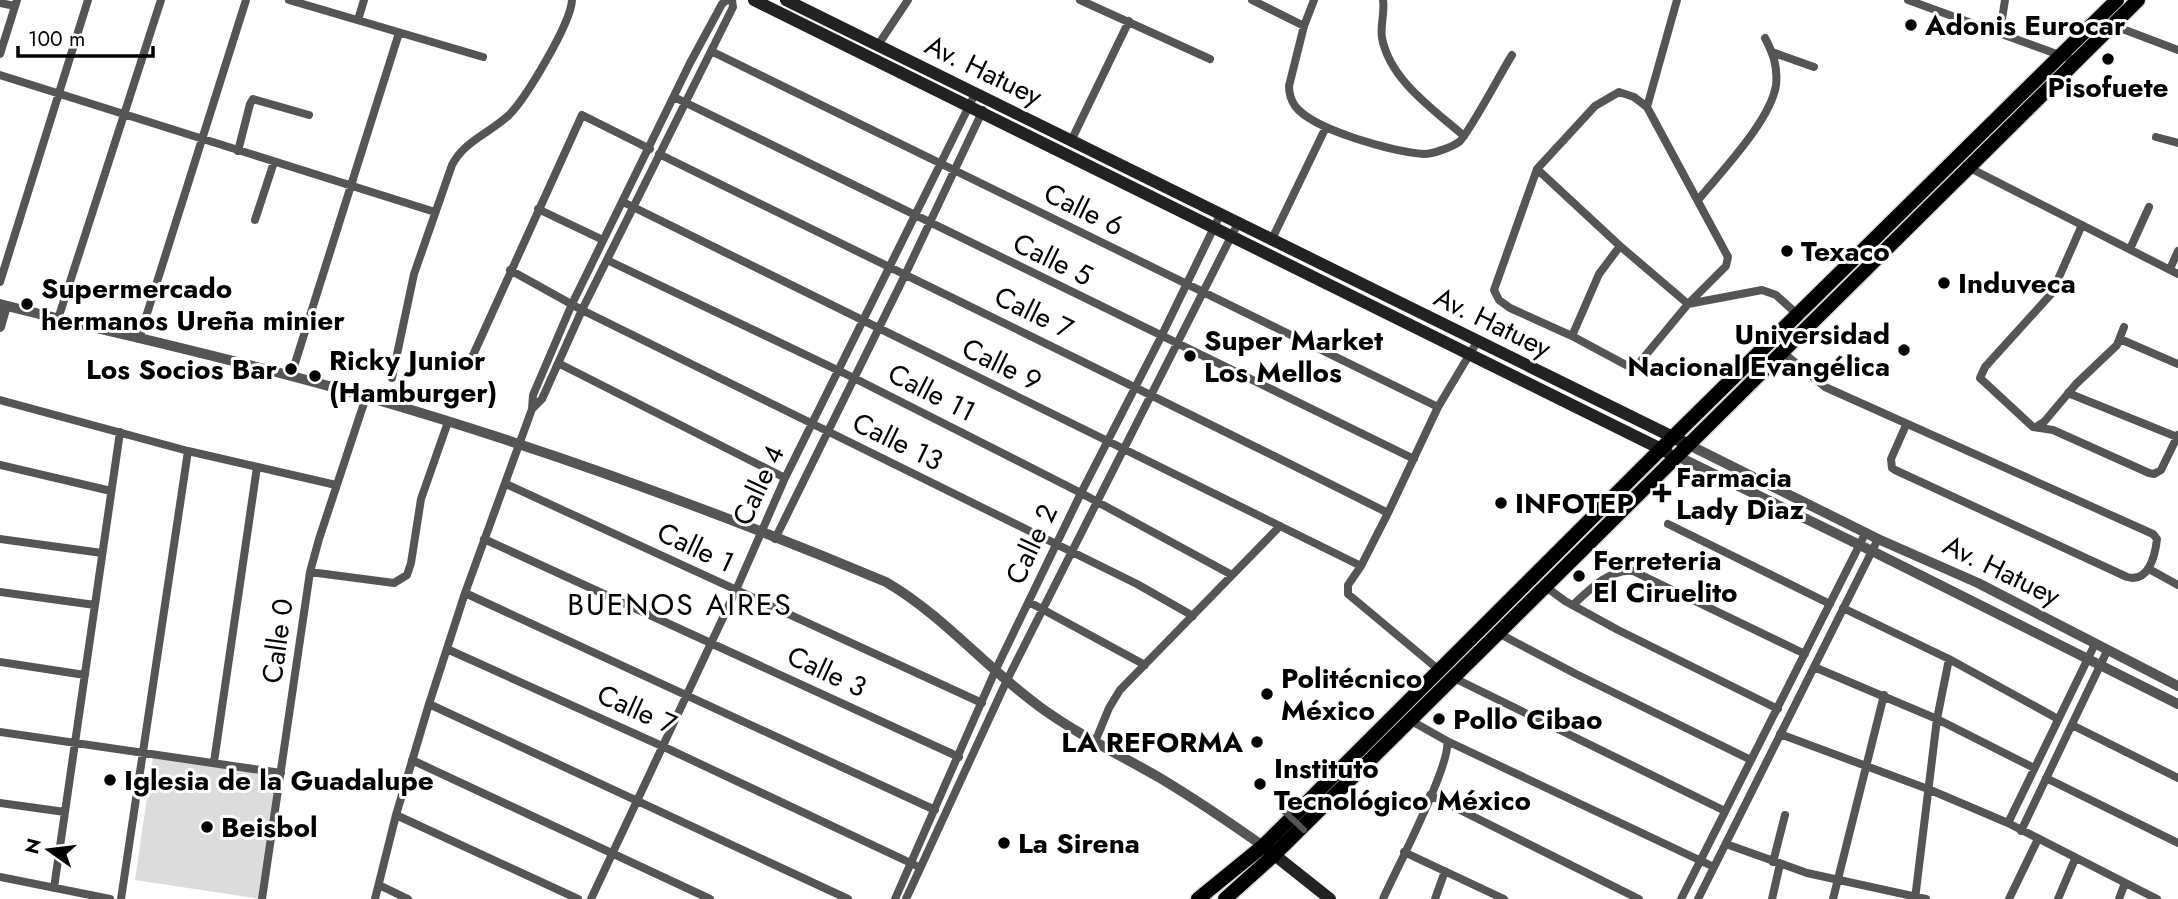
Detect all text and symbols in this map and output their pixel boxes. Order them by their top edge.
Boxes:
place label: Adonis Eurocar [1924,5,2126,46]
scale bar [18,14,152,58]
marker: Adonis Eurocar [1903,17,1919,33]
text: 100 m [28,24,85,54]
street label: Av. Hatuey [918,24,1050,117]
marker: Pisofuete [2100,51,2116,67]
place label: Pisofuete [2047,67,2169,108]
street label: Calle 6 [1037,173,1131,246]
street label: Calle 5 [1006,223,1100,296]
place label: Texaco [1801,231,1890,272]
marker: Texaco [1779,243,1795,259]
place label: Induveca [1958,263,2076,304]
place label: Supermercado hermanos Ureña minier [41,268,345,341]
marker: Induveca [1936,275,1952,291]
street label: Calle 7 [987,276,1080,349]
street label: Av. Hatuey [1427,276,1559,369]
marker: Supermercado hermanos Ureña minier [19,296,35,312]
place label: Universidad Nacional Evangélica [1627,314,1890,387]
place label: Super Market Los Mellos [1204,320,1383,393]
street label: Calle 9 [955,328,1049,401]
place label: Ricky Junior (Hamburger) [329,340,497,413]
marker: Universidad Nacional Evangélica [1896,342,1912,358]
marker: Super Market Los Mellos [1182,348,1198,364]
place label: Los Socios Bar [86,349,277,390]
street label: Calle 11 [881,353,983,432]
marker: Los Socios Bar [283,361,299,377]
marker: Ricky Junior (Hamburger) [307,368,323,384]
street label: Calle 13 [846,402,950,481]
street label: Calle 4 [722,438,795,532]
place label: Farmacia Lady Diaz [1676,457,1804,530]
place label: INFOTEP [1515,483,1634,524]
marker: Farmacia Lady Diaz [1654,485,1670,501]
marker: INFOTEP [1493,495,1509,511]
street label: Calle 2 [995,497,1068,591]
street label: Calle 1 [650,512,741,583]
street label: Av. Hatuey [1936,524,2068,617]
place label: Ferreteria El Ciruelito [1593,540,1738,613]
marker: Ferreteria El Ciruelito [1571,568,1587,584]
district label: BUENOS AIRES [567,583,793,626]
street label: Calle 0 [251,596,304,686]
street label: Calle 3 [780,635,873,708]
place label: Politécnico México [1281,658,1422,731]
street label: Calle 7 [591,674,683,745]
marker: Politécnico México [1259,686,1275,702]
place label: Pollo Cibao [1453,699,1602,740]
marker: Pollo Cibao [1431,711,1447,727]
place label: LA REFORMA [1061,722,1243,763]
marker: LA REFORMA [1249,734,1265,750]
place label: Instituto Tecnológico México [1274,748,1531,821]
place label: Iglesia de la Guadalupe [124,760,434,801]
marker: Iglesia de la Guadalupe [102,772,118,788]
marker: Instituto Tecnológico México [1252,776,1268,792]
place label: Beisbol [221,807,318,848]
north arrow [14,815,84,885]
marker: Beisbol [199,819,215,835]
place label: La Sirena [1018,823,1140,864]
text: N [18,835,48,857]
marker: La Sirena [996,835,1012,851]

